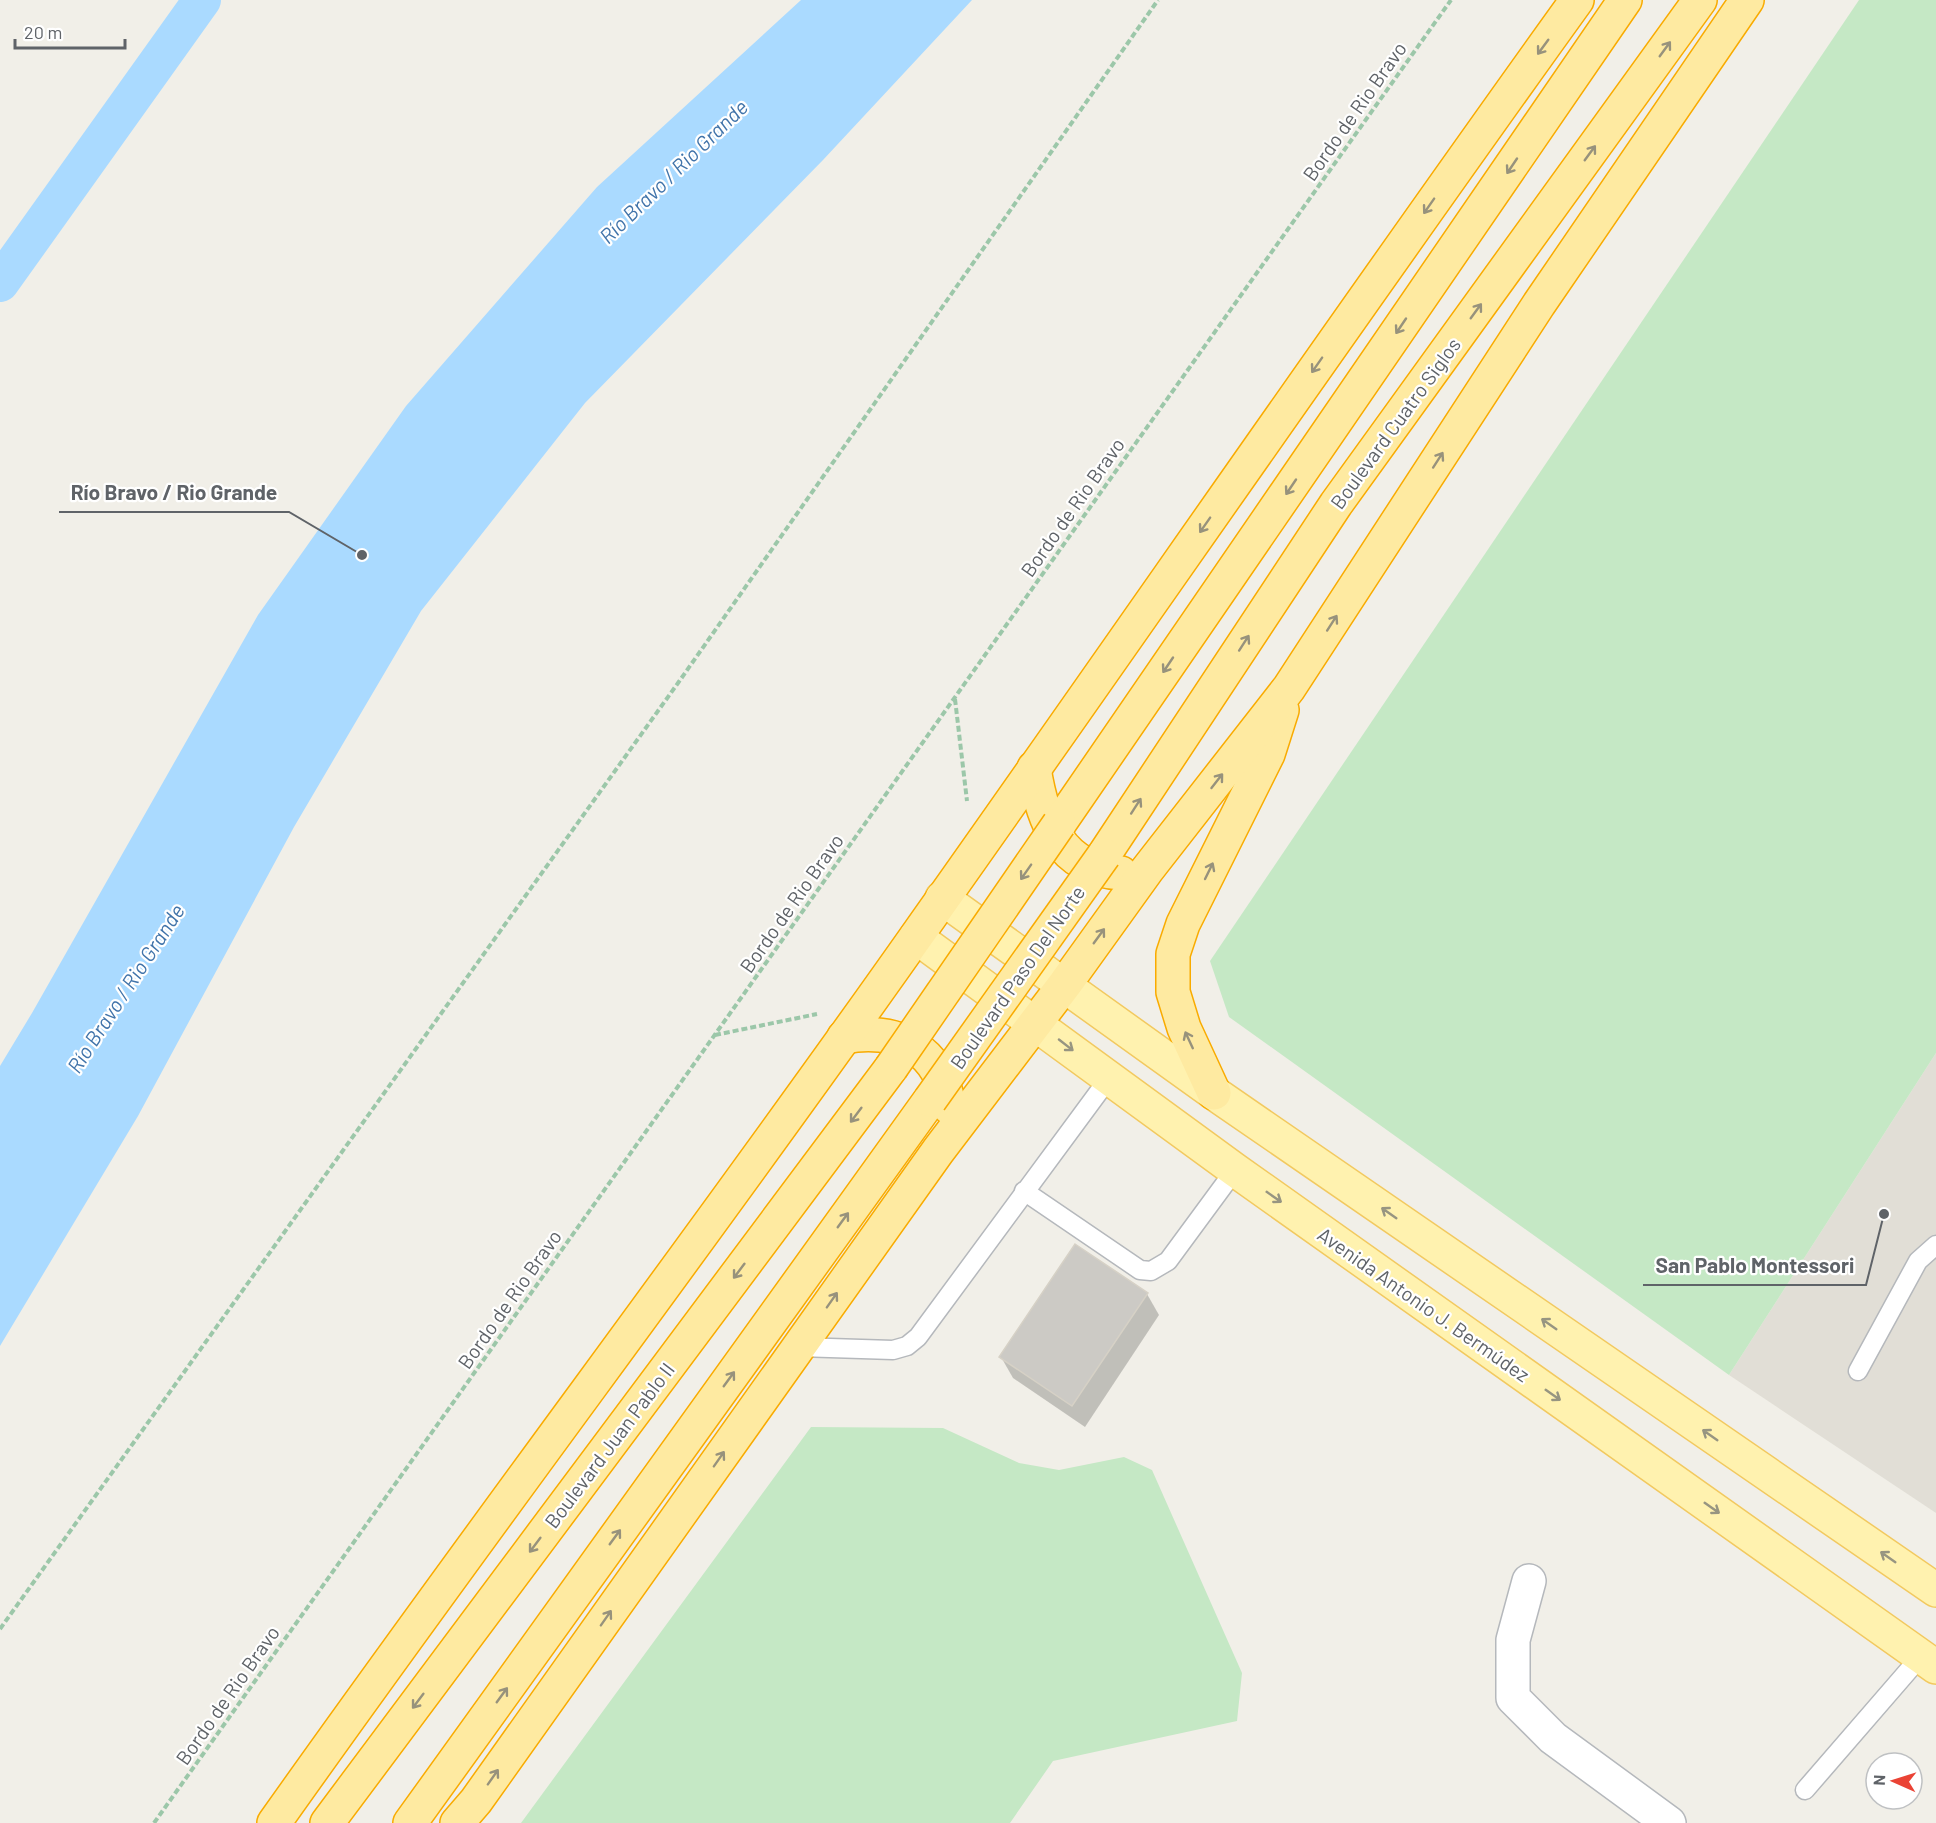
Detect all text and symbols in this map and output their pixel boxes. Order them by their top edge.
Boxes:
scale bar [15,12,124,50]
text: 20 m [24,21,62,43]
street label: Bordo de Rio Bravo [1297,37,1411,185]
one-way arrow [1537,39,1549,55]
one-way arrow [1659,41,1671,57]
water label: Río Bravo / Rio Grande [594,94,752,248]
one-way arrow [1584,145,1596,161]
one-way arrow [1506,157,1518,173]
one-way arrow [1423,197,1435,213]
one-way arrow [1470,304,1482,320]
one-way arrow [1395,318,1407,334]
street label: Boulevard Cuatro Siglos [1325,333,1465,513]
one-way arrow [1311,357,1323,373]
street label: Bordo de Rio Bravo [1015,433,1129,581]
one-way arrow [1432,452,1444,469]
callout: Río Bravo / Rio Grande [59,473,289,512]
one-way arrow [1285,478,1297,495]
text: Río Bravo / Rio Grande [71,479,277,504]
one-way arrow [1199,516,1211,532]
one-way arrow [1326,615,1338,632]
one-way arrow [1238,635,1250,652]
one-way arrow [1162,656,1174,673]
one-way arrow [1210,773,1223,789]
one-way arrow [1131,798,1143,815]
street label: Bordo de Rio Bravo [734,829,848,977]
one-way arrow [1020,863,1032,880]
one-way arrow [1204,863,1216,881]
street label: Boulevard Paso Del Norte [944,881,1090,1073]
water label: Río Bravo / Rio Grande [61,899,189,1077]
one-way arrow [1093,929,1106,945]
one-way arrow [1183,1031,1195,1049]
one-way arrow [1057,1038,1073,1051]
one-way arrow [850,1106,862,1122]
one-way arrow [1265,1191,1281,1203]
one-way arrow [1381,1207,1397,1219]
one-way arrow [837,1213,849,1229]
street label: Avenida Antonio J. Bermúdez [1313,1222,1535,1386]
street label: Bordo de Rio Bravo [452,1225,566,1373]
callout: San Pablo Montessori [1643,1246,1866,1285]
text: San Pablo Montessori [1656,1252,1854,1277]
one-way arrow [733,1262,746,1278]
one-way arrow [826,1293,838,1309]
one-way arrow [1542,1318,1558,1330]
street label: Boulevard Juan Pablo II [539,1358,679,1532]
one-way arrow [723,1371,736,1387]
one-way arrow [1544,1389,1560,1401]
one-way arrow [1702,1428,1719,1440]
one-way arrow [713,1452,725,1468]
one-way arrow [1703,1502,1719,1514]
one-way arrow [609,1529,622,1545]
one-way arrow [528,1536,541,1552]
one-way arrow [1880,1551,1896,1563]
one-way arrow [600,1611,612,1627]
street label: Bordo de Rio Bravo [170,1621,284,1769]
one-way arrow [495,1688,508,1704]
one-way arrow [412,1692,424,1708]
north arrow [1864,1751,1924,1811]
one-way arrow [487,1770,499,1786]
text: N [1869,1774,1888,1786]

